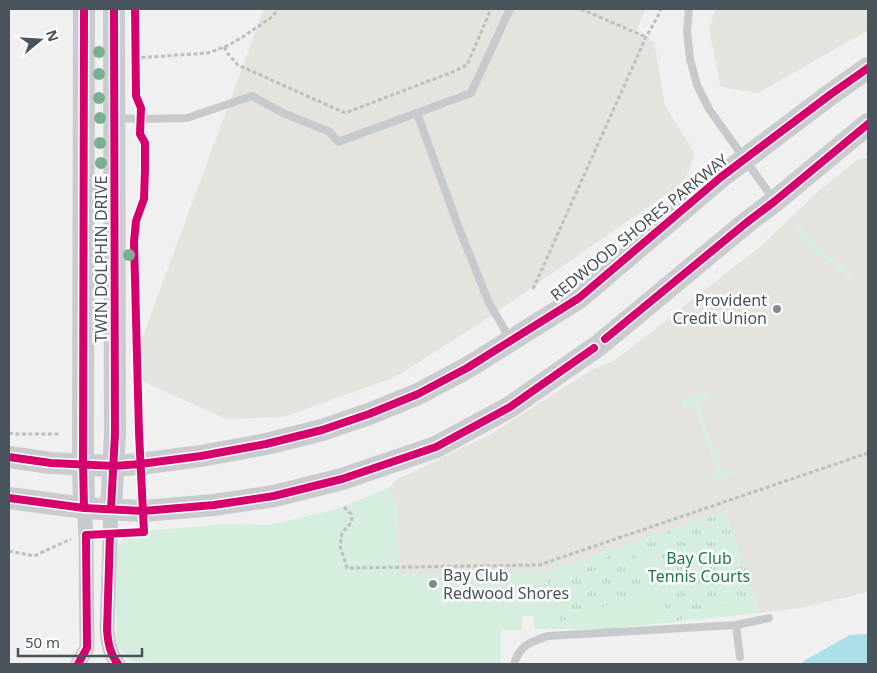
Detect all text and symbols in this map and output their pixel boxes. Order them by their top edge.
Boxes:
north arrow [15,15,65,65]
text: N [42,27,64,44]
street label: REDWOOD SHORES PARKWAY [546,148,733,306]
street label: TWIN DOLPHIN DRIVE [90,176,112,342]
place label: Provident Credit Union [672,289,767,329]
marker: Provident Credit Union [771,303,783,315]
park label: Bay Club Tennis Courts [648,547,750,587]
place label: Bay Club Redwood Shores [443,564,569,604]
marker: Bay Club Redwood Shores [427,578,439,590]
scale bar [18,626,141,658]
text: 50 m [25,632,60,652]

